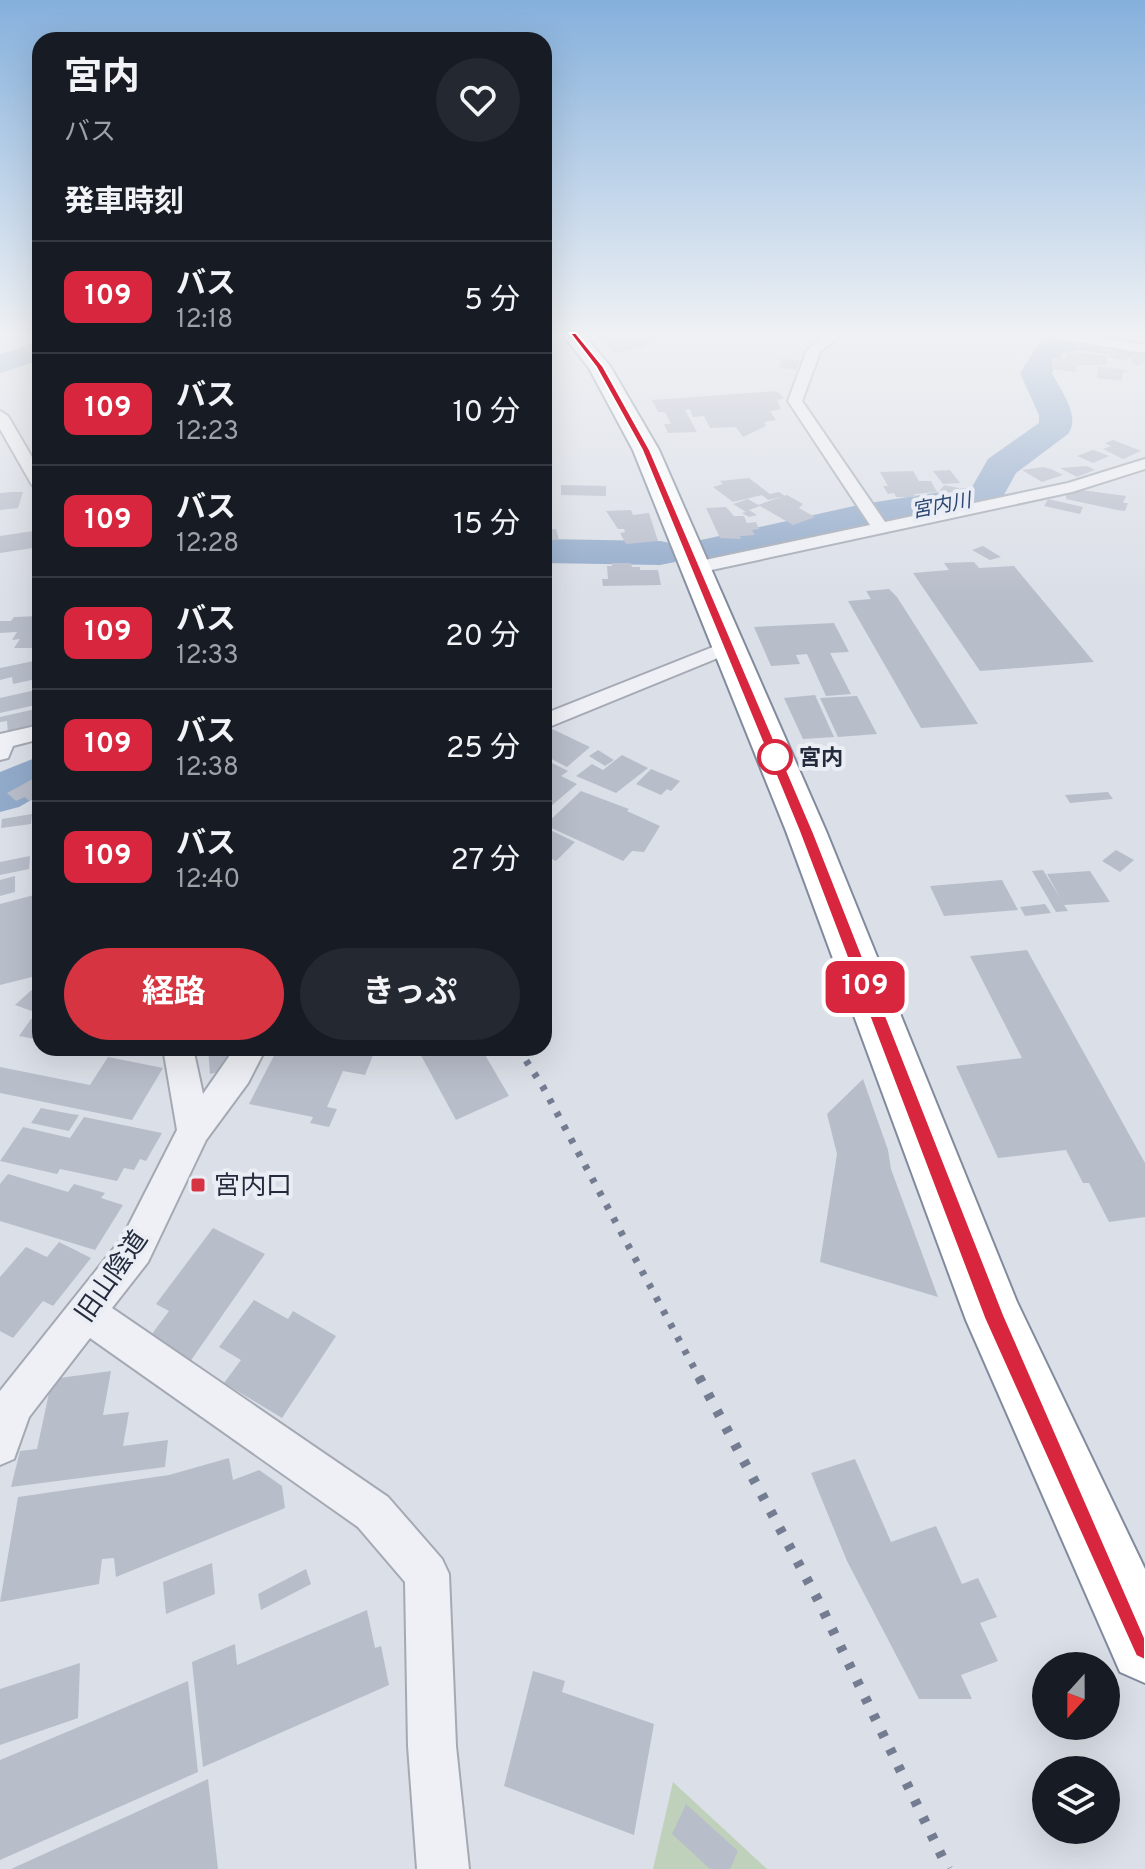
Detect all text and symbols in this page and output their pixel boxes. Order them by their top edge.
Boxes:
text: 宮内 [64,55,140,104]
button: heart [436,58,520,142]
text: バス [64,117,116,150]
text: 発車時刻 [64,185,184,222]
text: バス [176,267,236,304]
text: 109 [85,279,131,315]
text: 5 分 [464,283,520,320]
text: 12:18 [176,304,233,337]
text: バス [176,379,236,416]
text: 109 [85,391,131,427]
text: 10 分 [452,395,520,432]
text: 12:23 [176,416,239,449]
water label: 宮内川 [909,488,975,525]
text: バス [176,491,236,528]
text: 109 [85,503,131,539]
text: 15 分 [453,507,520,544]
text: 12:28 [176,528,239,561]
text: バス [176,603,236,640]
text: 109 [85,615,131,651]
text: 20 分 [445,619,520,656]
text: 12:33 [176,640,239,673]
text: バス [176,715,236,752]
text: 109 [85,727,131,763]
text: 25 分 [446,731,520,768]
marker: 宮内 [758,740,792,774]
place label: 宮内 [799,746,843,773]
text: 12:38 [176,752,239,785]
text: バス [176,827,236,864]
text: 109 [85,839,131,875]
text: 27 分 [450,843,520,880]
text: 12:40 [176,864,240,897]
button: 経路 [64,948,284,1040]
button: きっぷ [300,948,520,1040]
line badge: 109 [819,961,911,1013]
text: 109 [842,969,888,1005]
place label: 宮内口 [214,1171,292,1204]
marker: 宮内口 [189,1176,207,1194]
street label: 旧山陰道 [70,1225,156,1330]
north arrow [1032,1652,1120,1740]
map controls [1032,1652,1120,1844]
button: layers [1032,1756,1120,1844]

